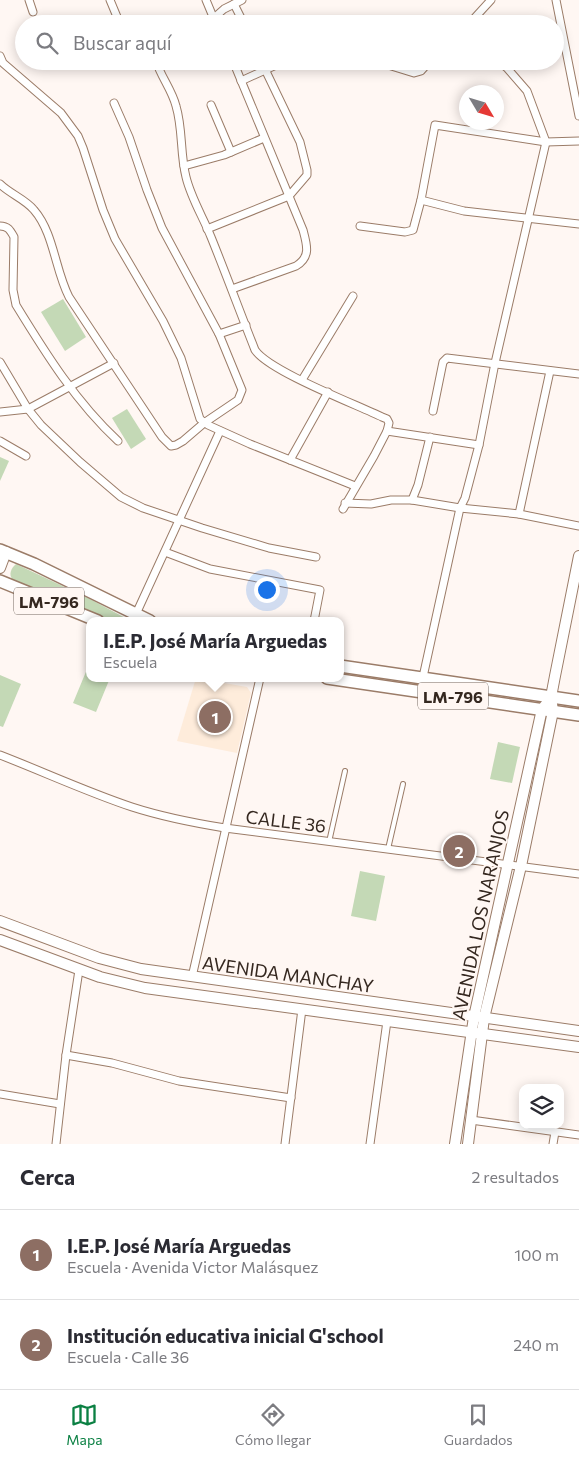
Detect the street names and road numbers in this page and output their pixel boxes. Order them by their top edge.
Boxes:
road number: LM-796 [14,588,84,614]
road number: LM-796 [418,682,488,709]
street label: CALLE 36 [245,805,327,837]
street label: AVENIDA LOS NARANJOS [447,808,513,1022]
street label: AVENIDA MANCHAY [201,951,375,997]

